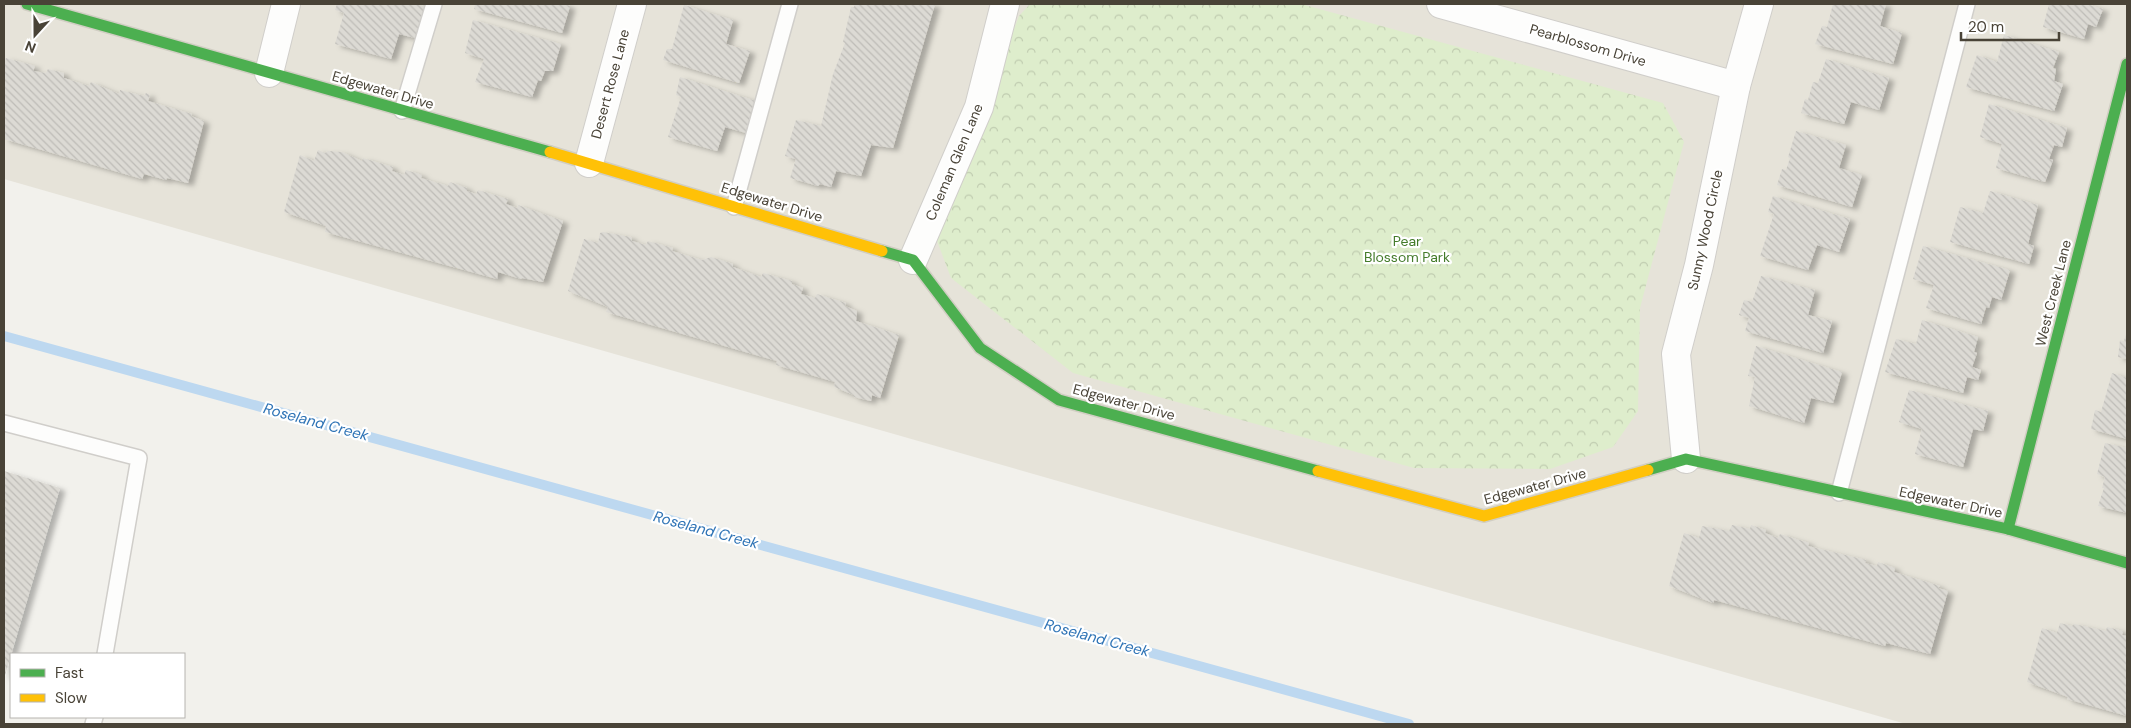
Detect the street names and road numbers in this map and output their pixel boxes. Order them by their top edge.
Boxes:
street label: Pearblossom Drive [1528,20,1648,70]
street label: Desert Rose Lane [587,27,633,141]
street label: Edgewater Drive [330,67,436,113]
street label: Coleman Glen Lane [921,101,987,223]
street label: Sunny Wood Circle [1683,168,1727,292]
street label: Edgewater Drive [719,178,825,226]
street label: West Creek Lane [2031,238,2075,348]
street label: Edgewater Drive [1071,380,1177,424]
street label: Edgewater Drive [1482,464,1588,508]
street label: Edgewater Drive [1898,482,2004,522]

